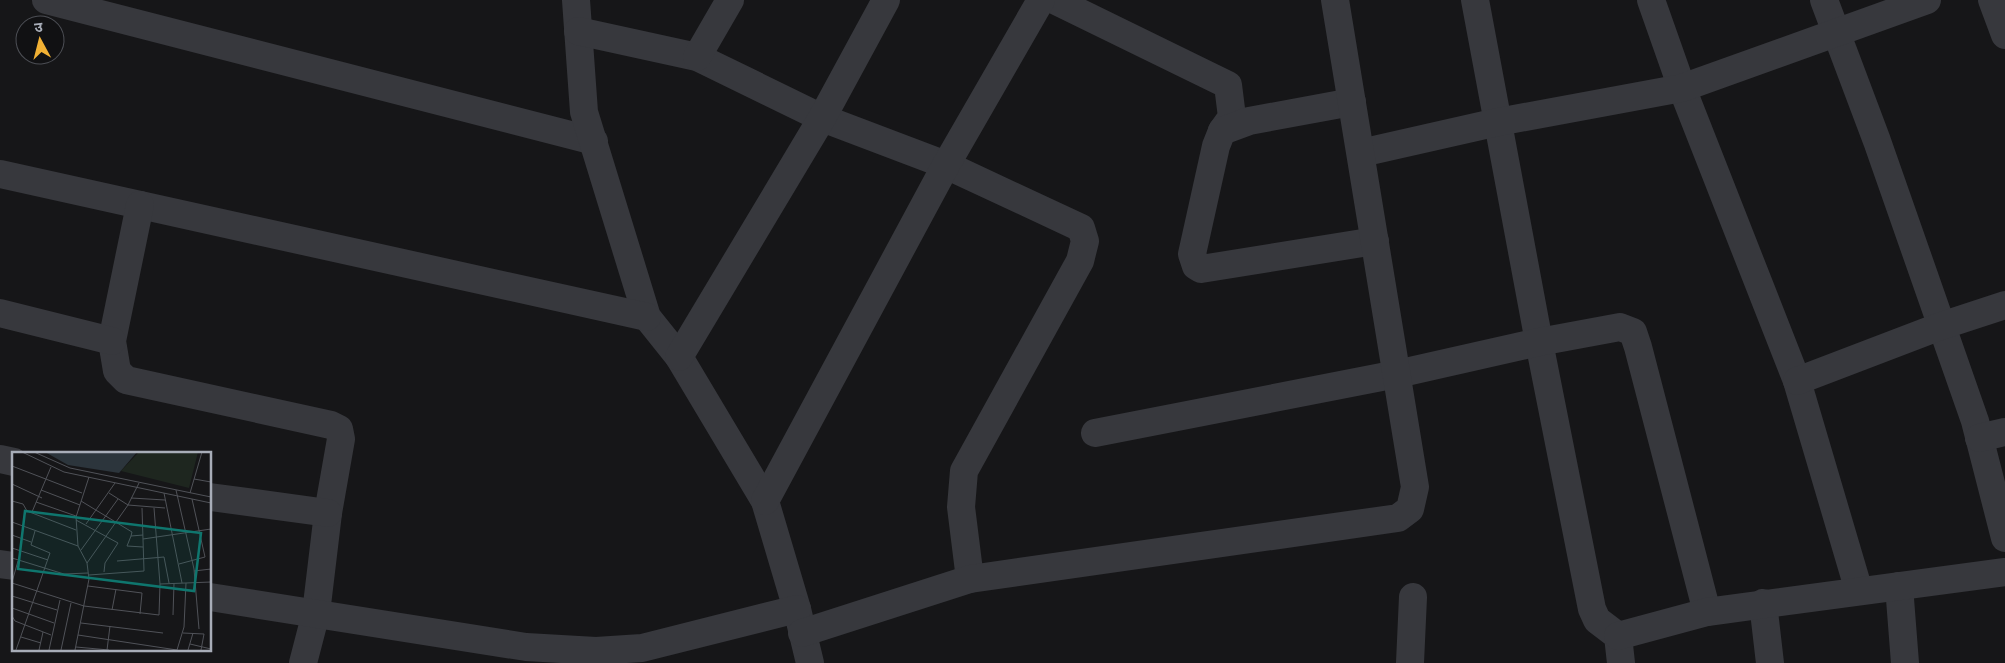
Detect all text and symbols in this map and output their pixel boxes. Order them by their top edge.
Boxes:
north arrow [15,15,65,65]
text: उ [34,21,44,36]
inset map [12,452,211,650]

